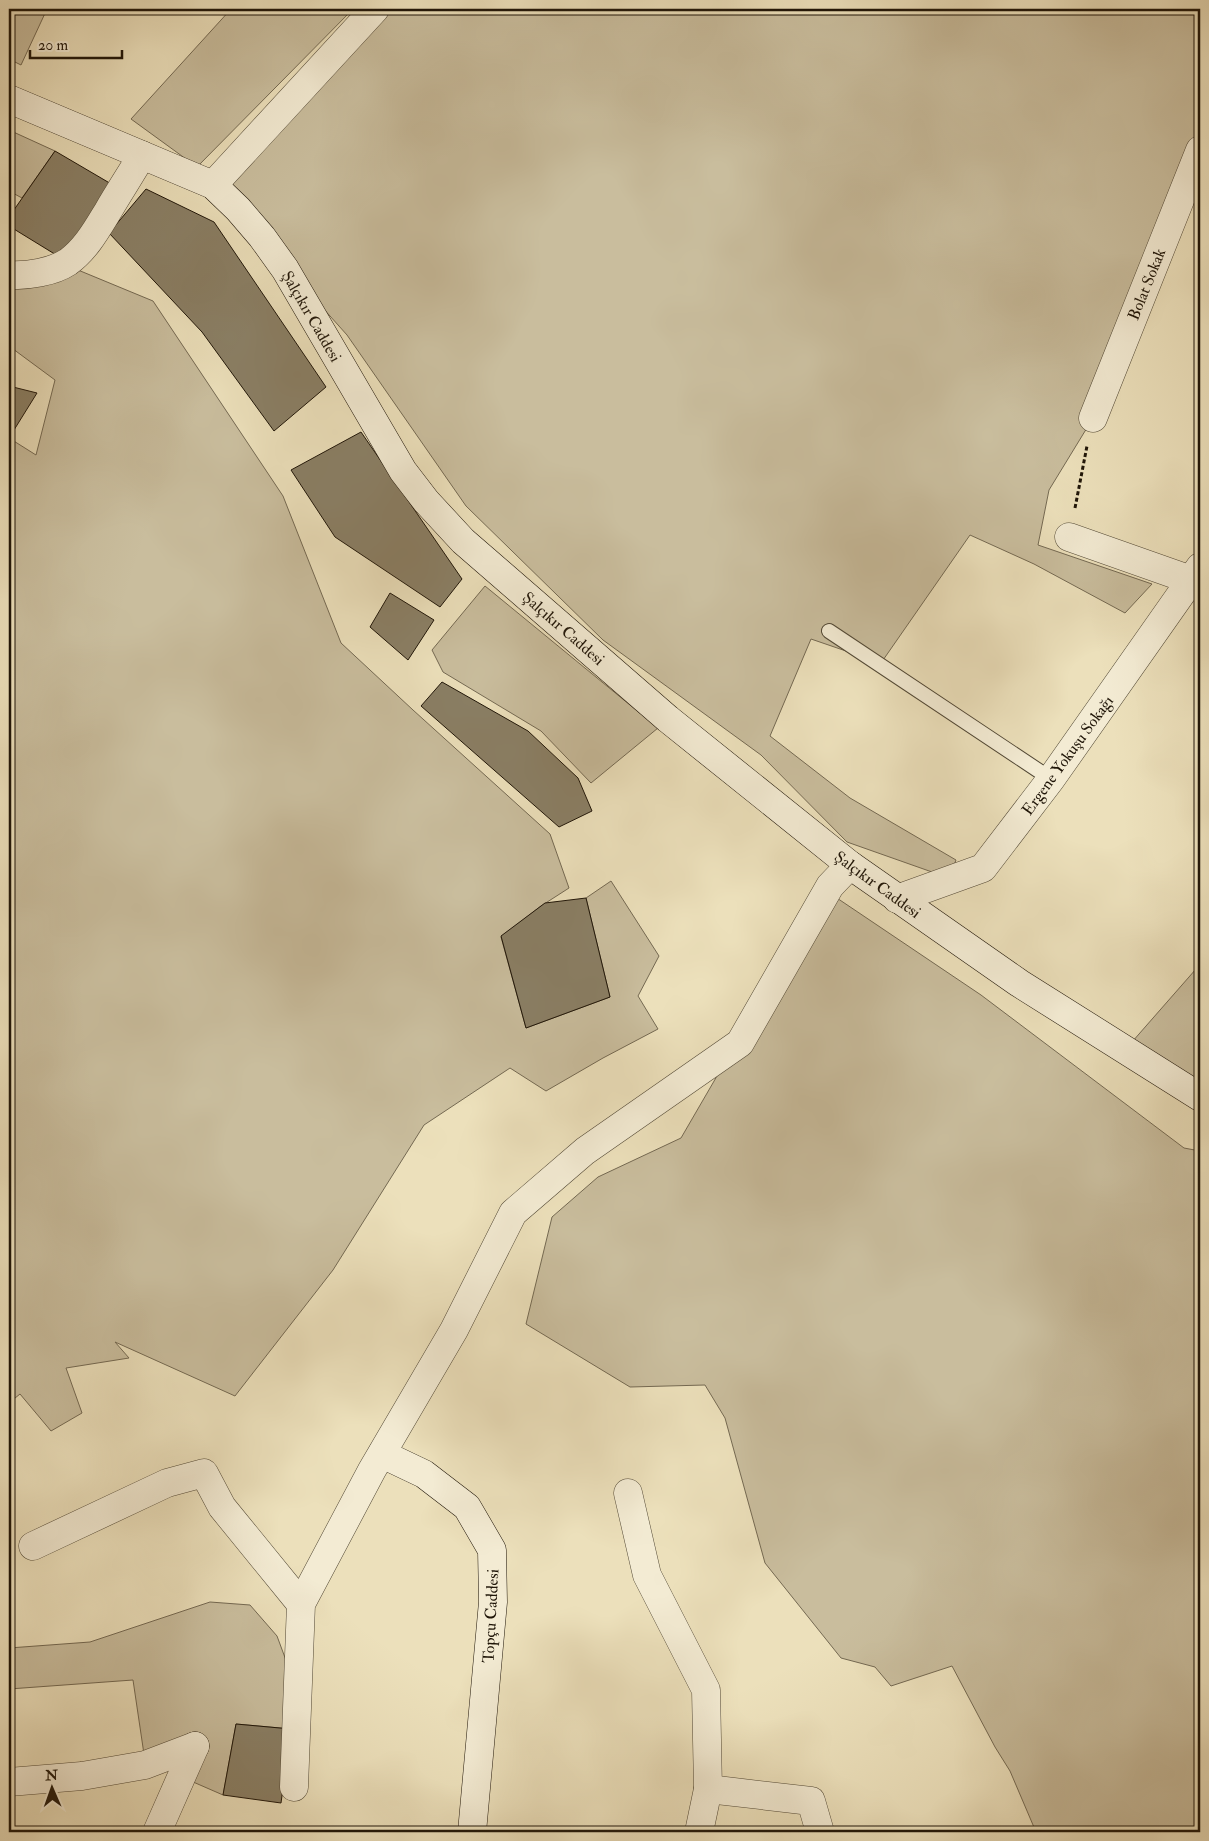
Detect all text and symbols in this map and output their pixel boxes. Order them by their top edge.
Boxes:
scale bar [30,28,122,60]
text: 20 m [38,36,68,55]
street label: Bolat Sokak [1123,245,1170,323]
street label: Şalçıkır Caddesi [277,267,345,366]
street label: Şalçıkır Caddesi [518,588,608,670]
street label: Ergene Yokuşu Sokağı [1018,692,1118,819]
street label: Şalçıkır Caddesi [830,847,924,923]
street label: Topçu Caddesi [479,1569,504,1664]
north arrow [28,1764,78,1814]
text: N [44,1767,59,1784]

